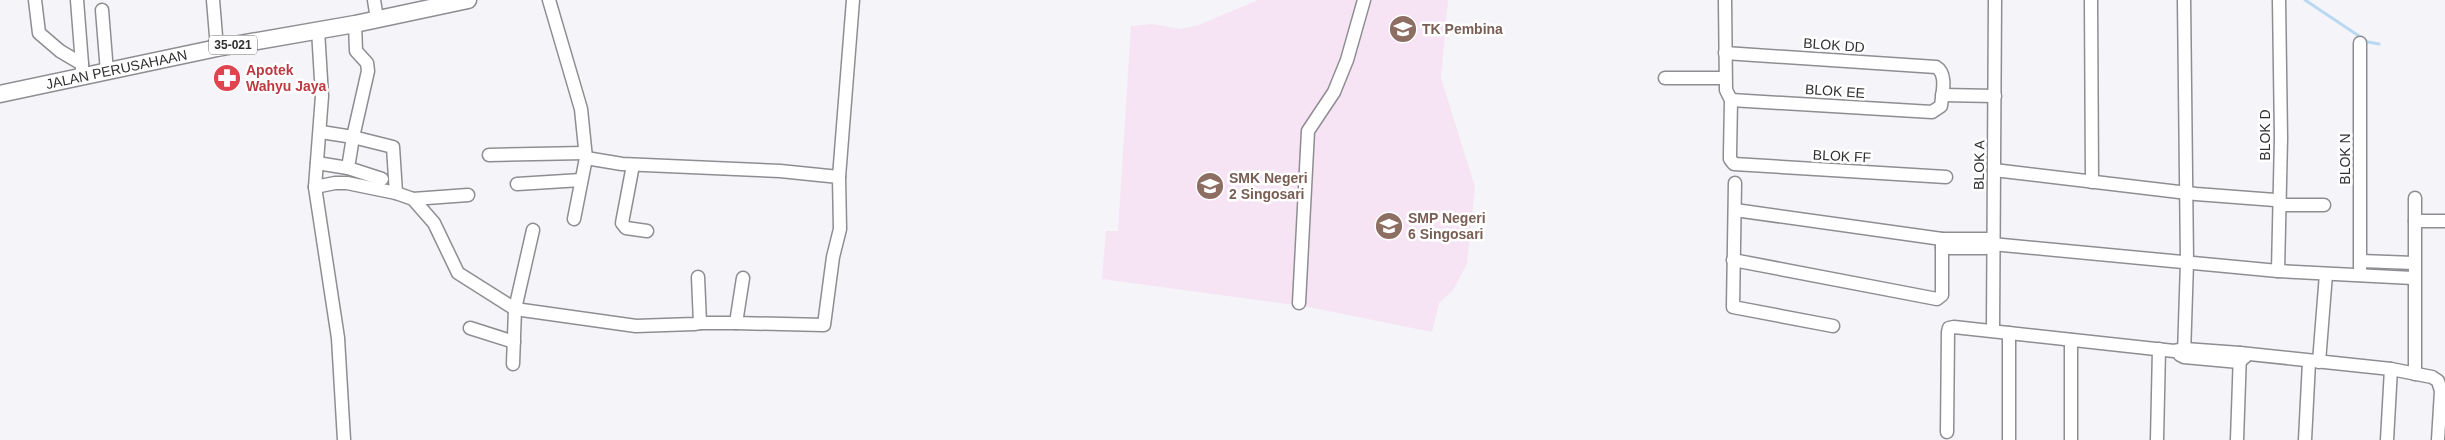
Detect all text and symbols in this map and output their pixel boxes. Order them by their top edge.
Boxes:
school or university icon: TK Pembina [1388,14,1418,44]
place label: TK Pembina [1422,21,1503,37]
street label: BLOK DD [1803,35,1865,55]
road number: 35-021 [209,36,257,54]
street label: JALAN PERUSAHAAN [44,47,189,92]
place label: Apotek Wahyu Jaya [246,62,327,94]
pharmacy icon: Apotek Wahyu Jaya [212,63,242,93]
street label: BLOK EE [1805,81,1865,101]
street label: BLOK D [2257,109,2273,161]
street label: BLOK N [2337,133,2353,185]
street label: BLOK A [1971,139,1987,190]
street label: BLOK FF [1812,146,1872,166]
place label: SMK Negeri 2 Singosari [1229,170,1308,202]
school or university icon: SMK Negeri 2 Singosari [1195,171,1225,201]
place label: SMP Negeri 6 Singosari [1408,210,1486,242]
school or university icon: SMP Negeri 6 Singosari [1374,211,1404,241]

